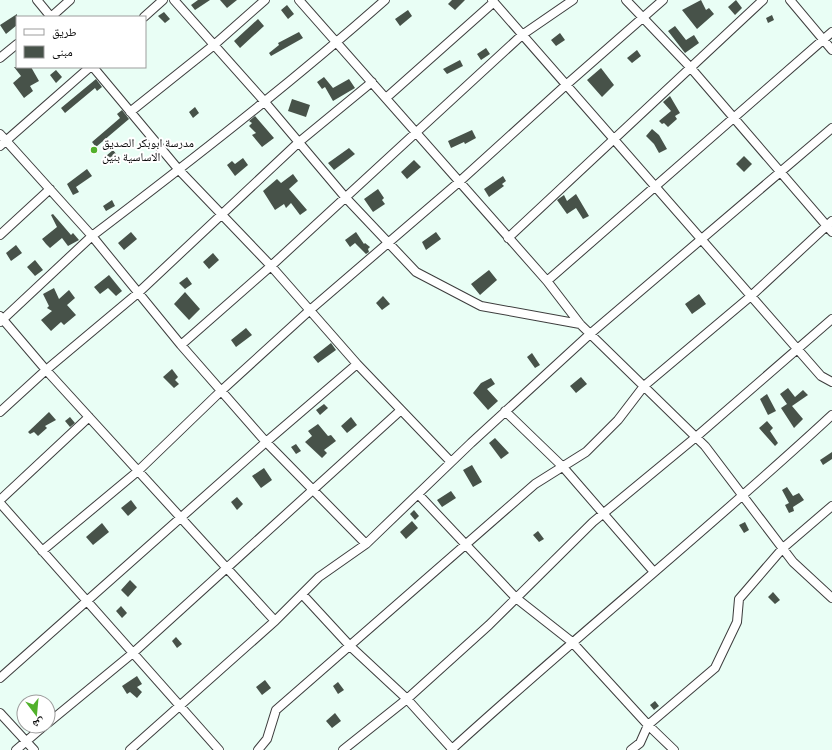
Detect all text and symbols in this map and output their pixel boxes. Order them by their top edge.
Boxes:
legend [16,16,146,68]
text: طريق [52,23,77,44]
text: مبنى [52,43,73,64]
place label: مدرسة ابوبكر الصديق الاساسية بنين [102,134,194,169]
marker: مدرسة ابوبكر الصديق الاساسية بنين [89,145,99,155]
north arrow [16,694,56,734]
text: ش [30,711,47,733]

